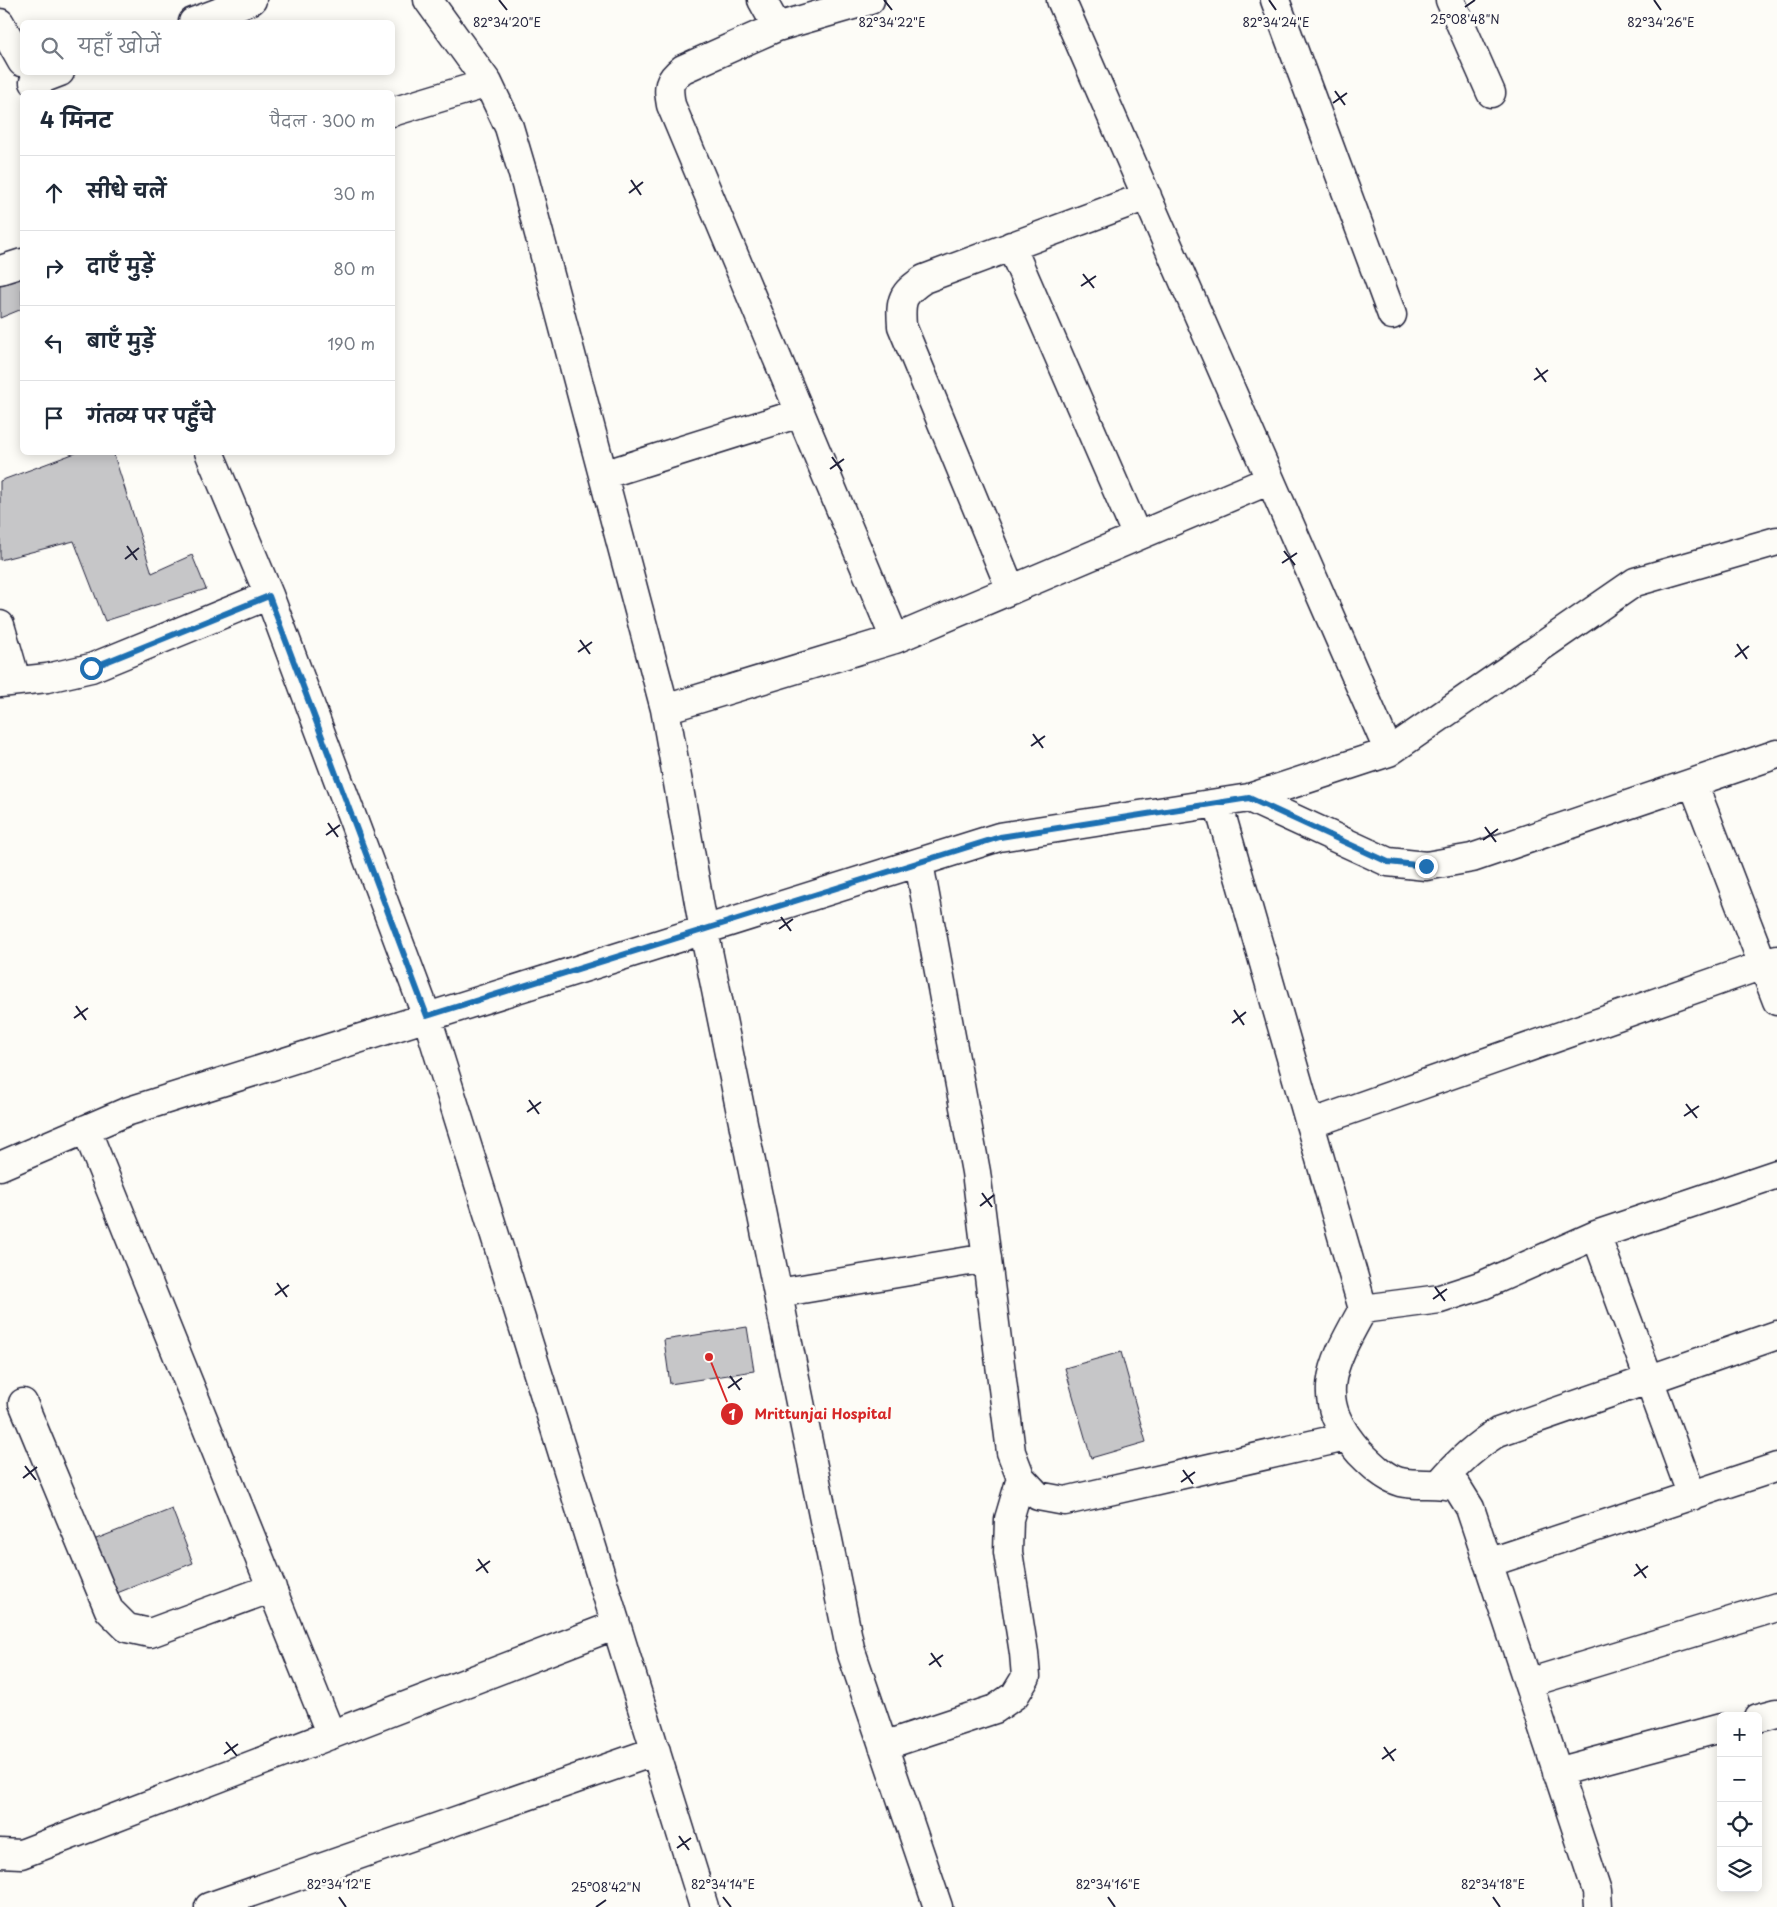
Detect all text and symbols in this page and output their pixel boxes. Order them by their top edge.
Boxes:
text: 25°08'48"N [1430,10,1500,28]
text: 82°34'20"E [473,13,541,31]
text: 82°34'22"E [859,13,925,31]
text: 82°34'24"E [1243,13,1309,31]
text: 82°34'26"E [1627,13,1695,31]
search box [20,20,395,75]
text: यहाँ खोजें [78,31,161,59]
icon: search [38,34,66,62]
text: 4 मिनट [40,103,112,135]
text: पैदल · 300 m [270,108,375,132]
text: सीधे चलें [87,176,166,204]
icon: ahead [40,179,68,207]
text: 30 m [333,181,375,205]
text: दाएँ मुड़ें [87,251,154,279]
icon: right [40,254,68,282]
text: 80 m [333,256,375,280]
text: बाएँ मुड़ें [87,326,155,354]
icon: left [40,329,68,357]
text: 190 m [327,331,375,355]
text: गंतव्य पर पहुँचे [87,401,215,429]
icon: arrive [40,404,68,432]
route start [80,657,103,680]
route end [1415,855,1438,878]
callout: Mrittunjai Hospital [720,1400,902,1429]
text: 1 [728,1402,736,1425]
text: Mrittunjai Hospital [754,1403,892,1424]
map controls [1717,1712,1762,1892]
button: + [1717,1712,1762,1757]
button: − [1717,1757,1762,1802]
button: locate [1717,1802,1762,1847]
button: layers [1717,1847,1762,1892]
text: 82°34'12"E [307,1875,371,1893]
text: 82°34'14"E [691,1875,755,1893]
text: 82°34'16"E [1076,1875,1140,1893]
text: 82°34'18"E [1461,1875,1525,1893]
text: 25°08'42"N [571,1878,641,1896]

